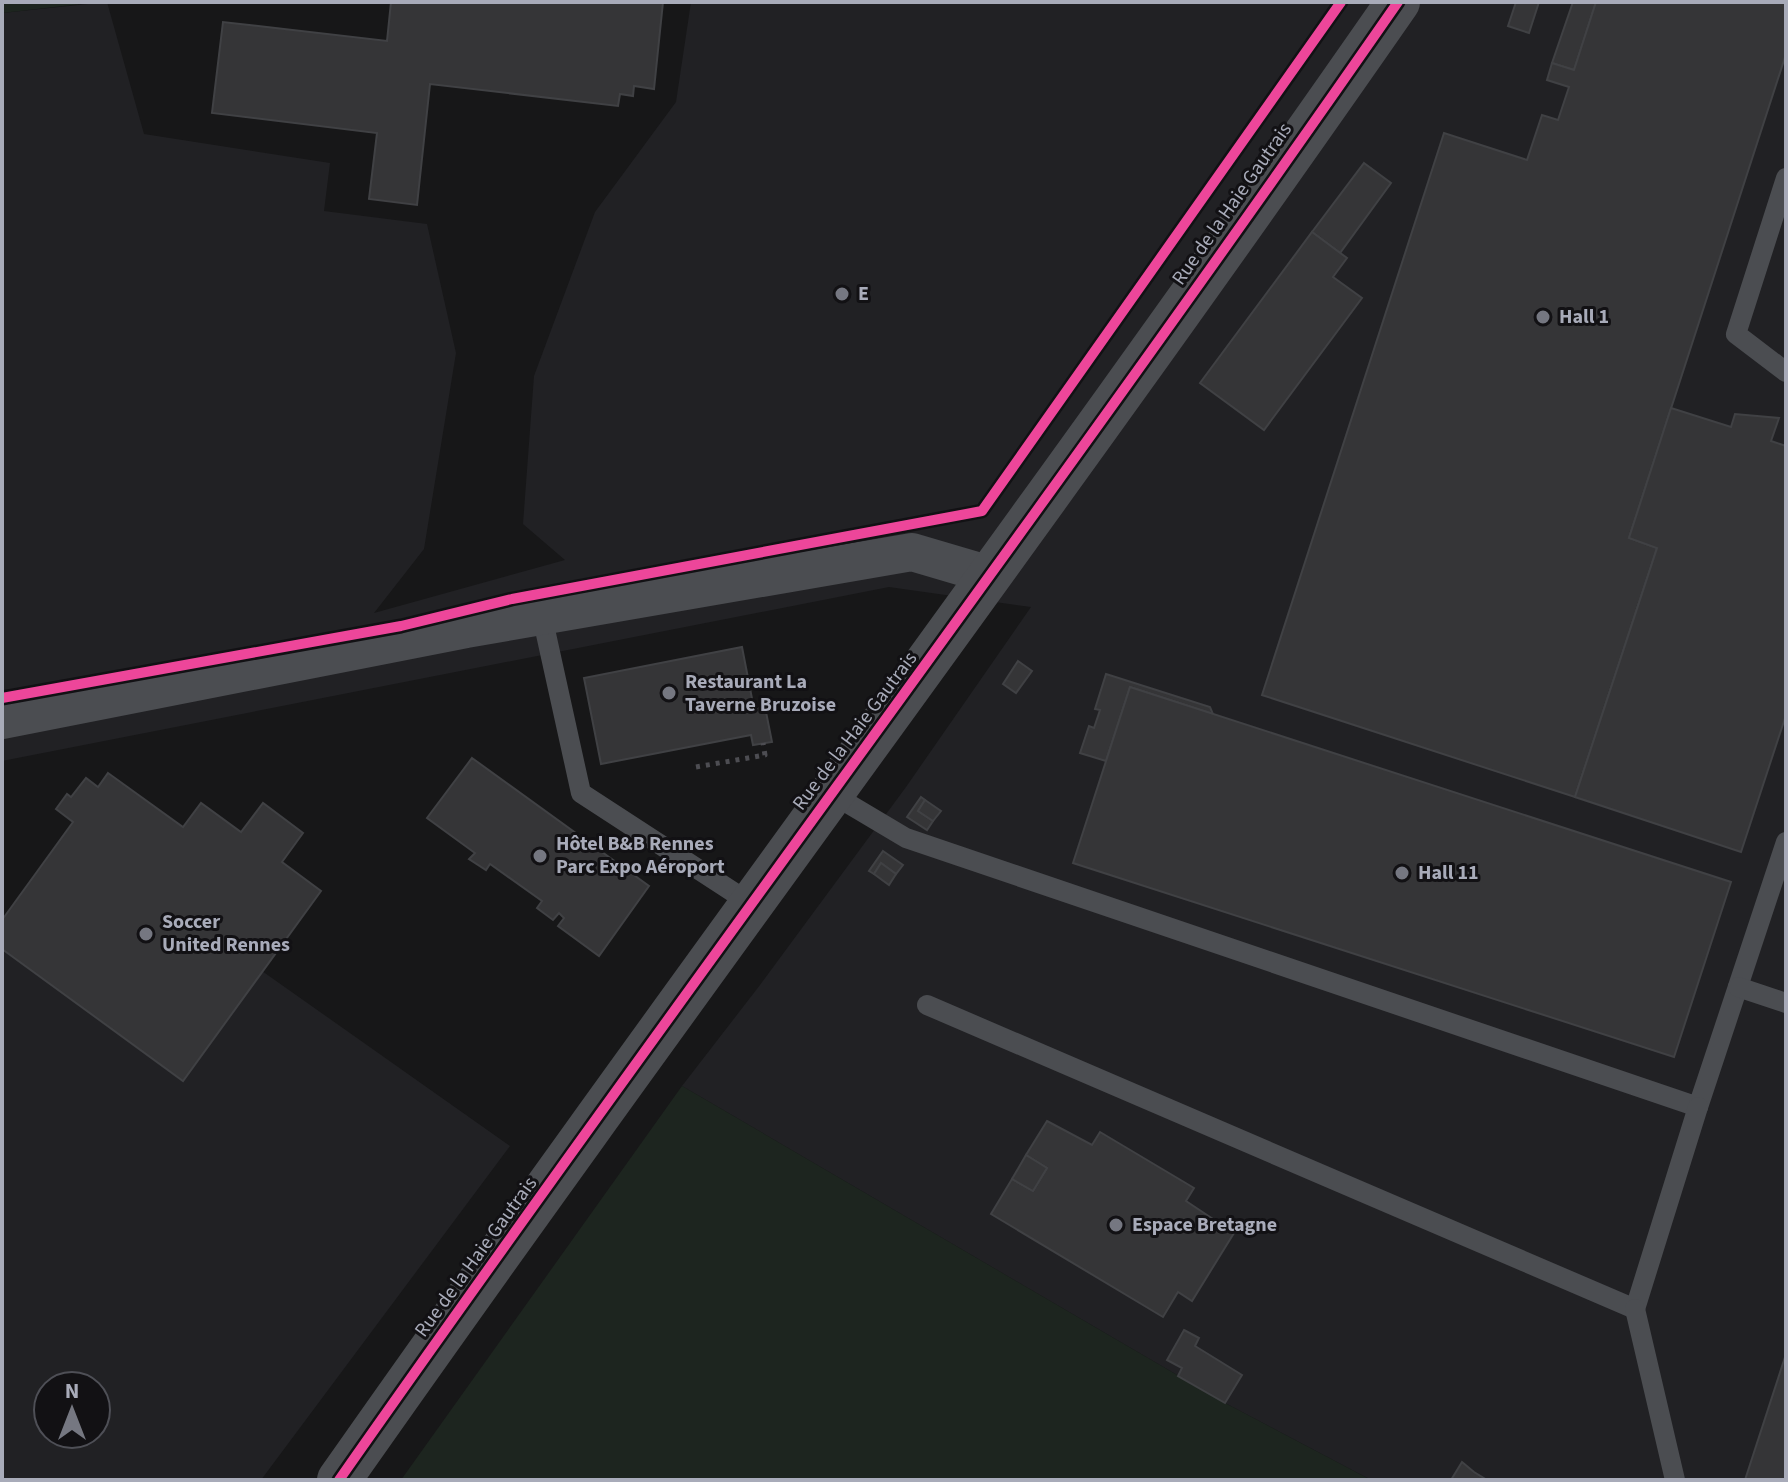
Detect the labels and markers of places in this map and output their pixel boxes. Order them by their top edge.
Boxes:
place label: E [858,280,869,308]
marker: E [833,285,851,303]
place label: Hall 1 [1559,303,1609,331]
marker: Hall 1 [1534,308,1552,326]
place label: Restaurant La Taverne Bruzoise [685,668,836,719]
marker: Restaurant La Taverne Bruzoise [660,684,678,702]
place label: Hôtel B&B Rennes Parc Expo Aéroport [556,830,725,881]
marker: Hôtel B&B Rennes Parc Expo Aéroport [531,847,549,865]
place label: Hall 11 [1418,859,1479,887]
marker: Hall 11 [1393,864,1411,882]
place label: Soccer United Rennes [162,908,290,959]
marker: Soccer United Rennes [137,925,155,943]
place label: Espace Bretagne [1132,1211,1277,1239]
marker: Espace Bretagne [1107,1216,1125,1234]

